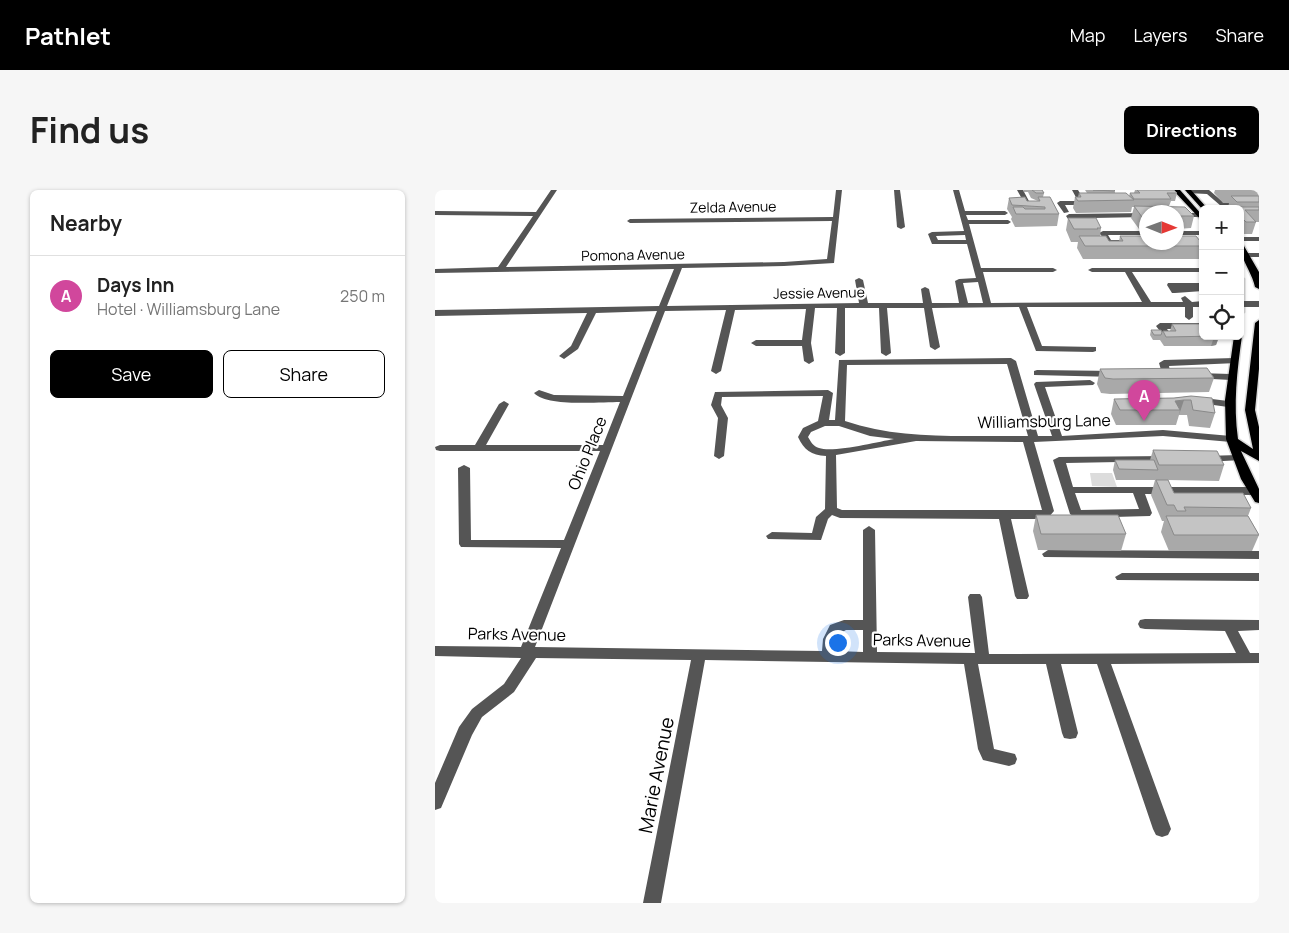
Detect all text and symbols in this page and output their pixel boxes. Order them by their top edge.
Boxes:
text: Pathlet [25,19,111,52]
text: Map [1070,23,1105,47]
text: Layers [1133,23,1187,47]
text: Share [1215,23,1264,47]
text: Find us [30,106,149,154]
button: Directions [1124,106,1259,154]
street label: Zelda Avenue [689,196,777,217]
north arrow [1139,205,1184,250]
map controls [1199,205,1244,340]
button: + [1199,205,1244,250]
text: Nearby [50,209,122,237]
street label: Pomona Avenue [581,244,685,265]
button: − [1199,250,1244,295]
text: Days Inn [97,272,175,298]
street label: Jessie Avenue [773,282,865,303]
text: A [61,285,71,307]
text: 250 m [340,285,385,307]
button: locate [1199,295,1244,340]
text: Hotel · Williamsburg Lane [97,298,280,320]
button: Save [50,350,213,398]
button: Share [223,350,385,398]
pin: A [1128,380,1160,421]
street label: Williamsburg Lane [977,409,1111,433]
street label: Ohio Place [562,413,612,493]
street label: Parks Avenue [468,622,566,646]
street label: Parks Avenue [873,628,971,652]
your location [825,630,851,656]
street label: Marie Avenue [632,715,680,835]

